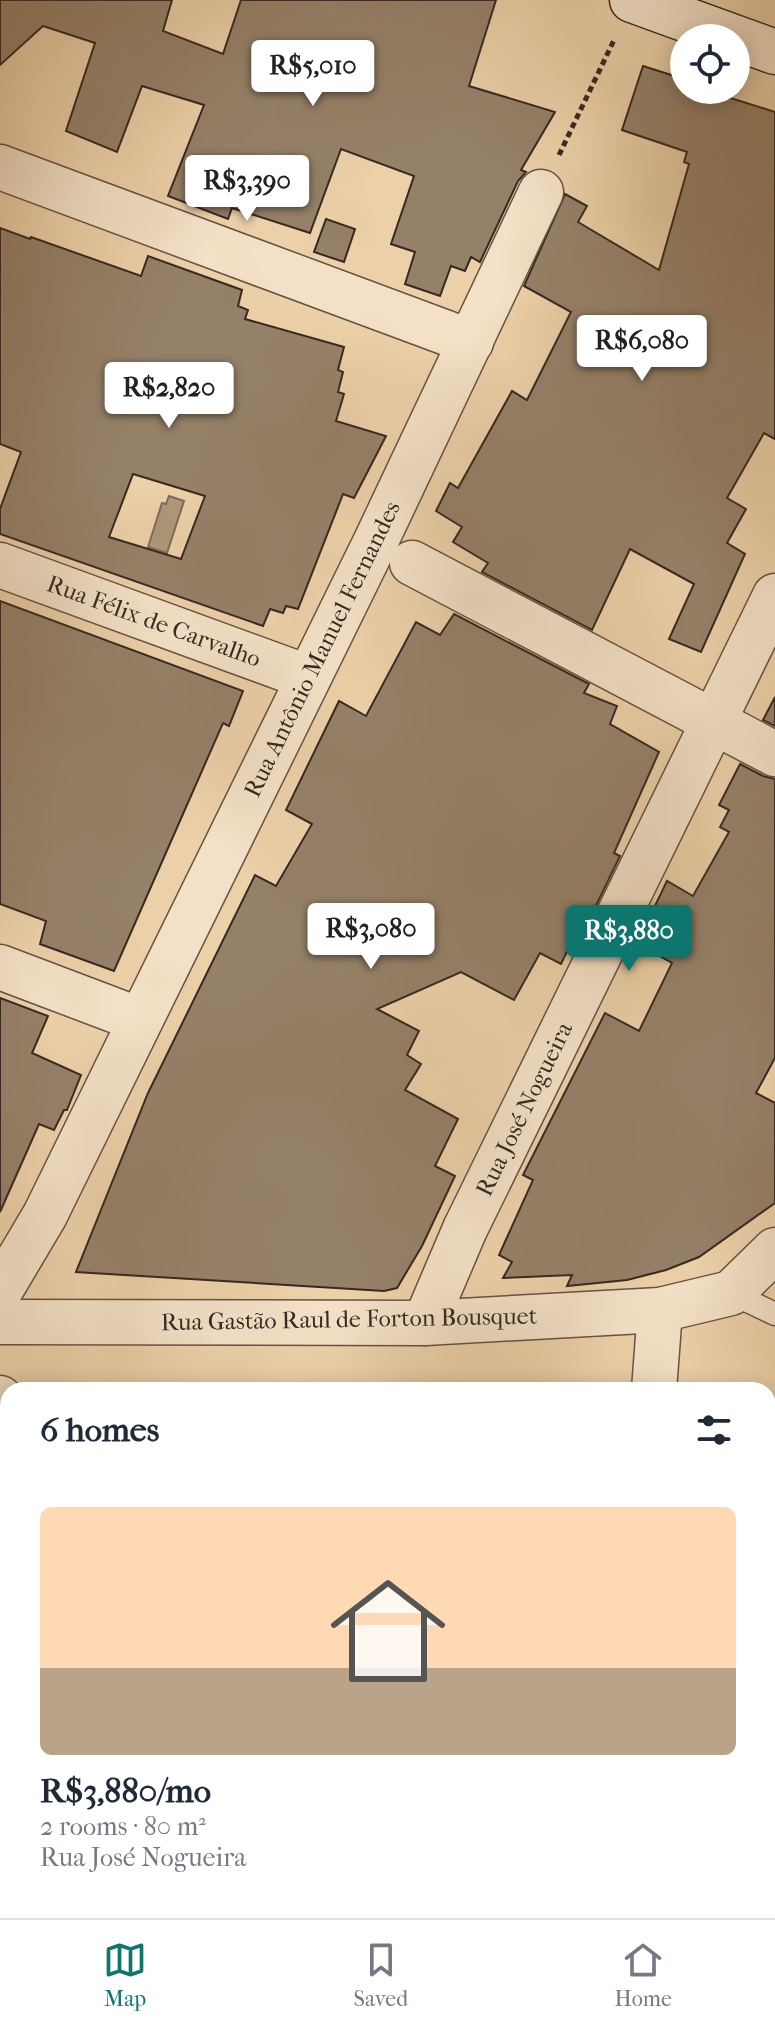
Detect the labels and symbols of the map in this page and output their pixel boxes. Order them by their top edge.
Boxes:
pin: R$5,010 [239,40,387,108]
pin: R$3,390 [173,155,321,223]
pin: R$6,080 [568,315,716,383]
pin: R$2,820 [95,362,243,430]
street label: Rua Antônio Manuel Fernandes [238,496,406,802]
street label: Rua Félix de Carvalho [43,569,265,673]
pin: R$3,080 [297,903,445,971]
pin: R$3,880 [555,905,703,973]
street label: Rua José Nogueira [470,1017,579,1201]
street label: Rua Gastão Raul de Forton Bousquet [161,1302,538,1336]

